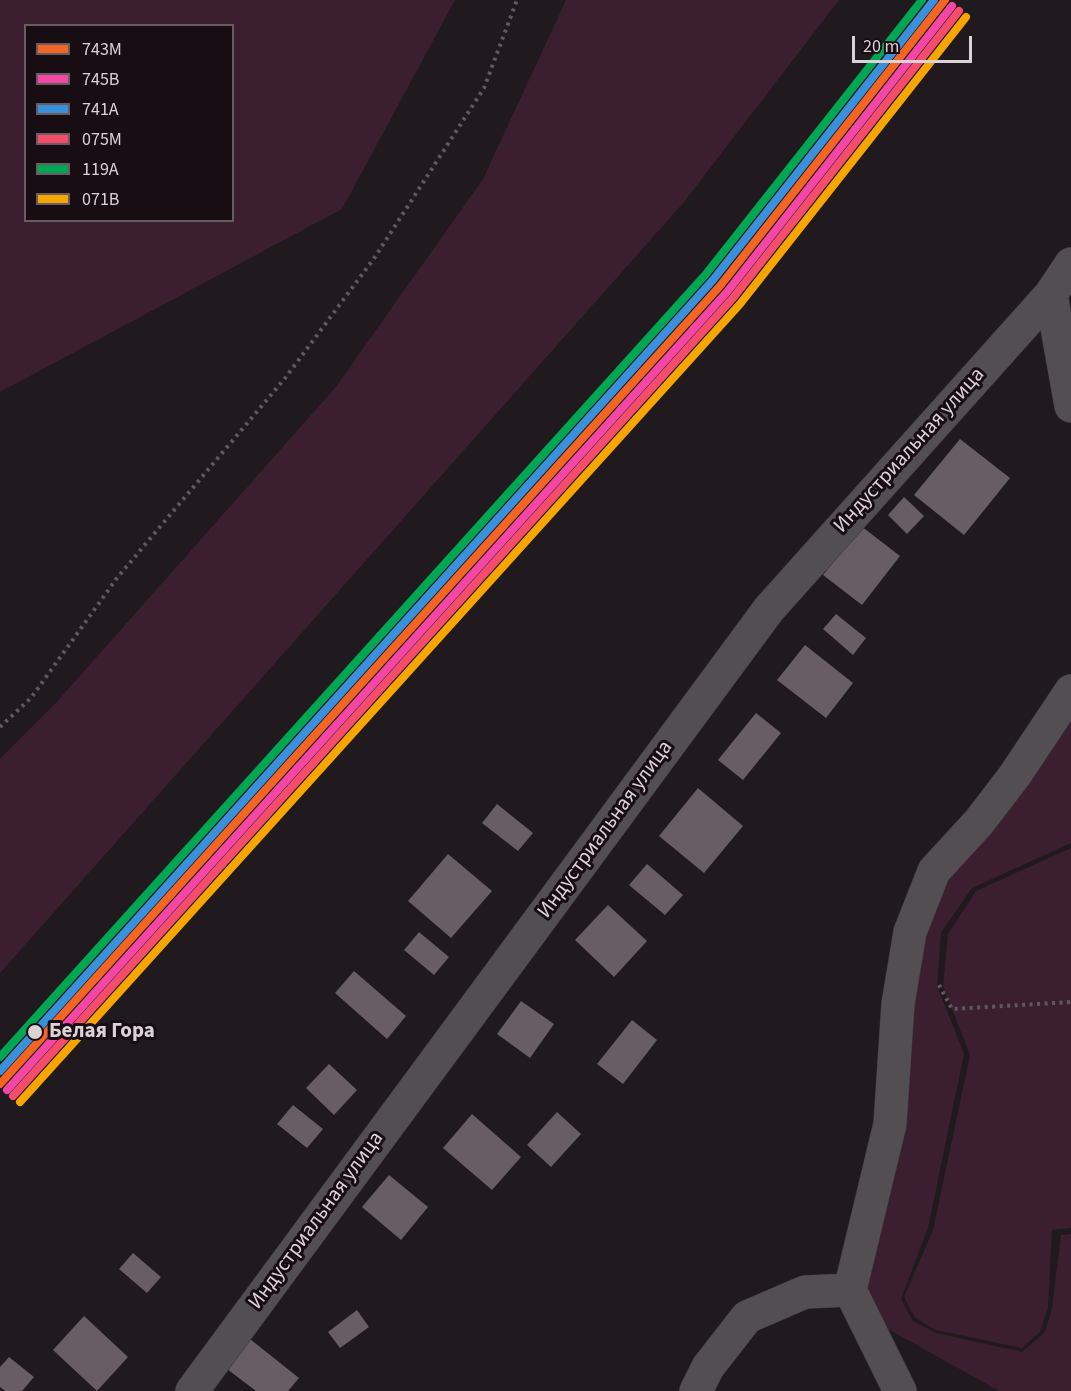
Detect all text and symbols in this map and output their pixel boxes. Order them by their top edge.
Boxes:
legend [24,24,234,222]
scale bar [855,24,975,62]
text: 20 m [863,34,899,59]
text: 743М [82,37,122,62]
text: 745В [82,67,119,92]
text: 741А [82,97,119,122]
text: 075М [82,127,122,152]
text: 119А [82,157,119,182]
text: 071В [82,187,119,212]
street label: Индустриальная улица [829,363,991,539]
street label: Индустриальная улица [533,736,679,924]
place label: Белая Гора [49,1019,155,1045]
marker: Белая Гора [26,1023,44,1041]
street label: Индустриальная улица [244,1127,390,1315]

